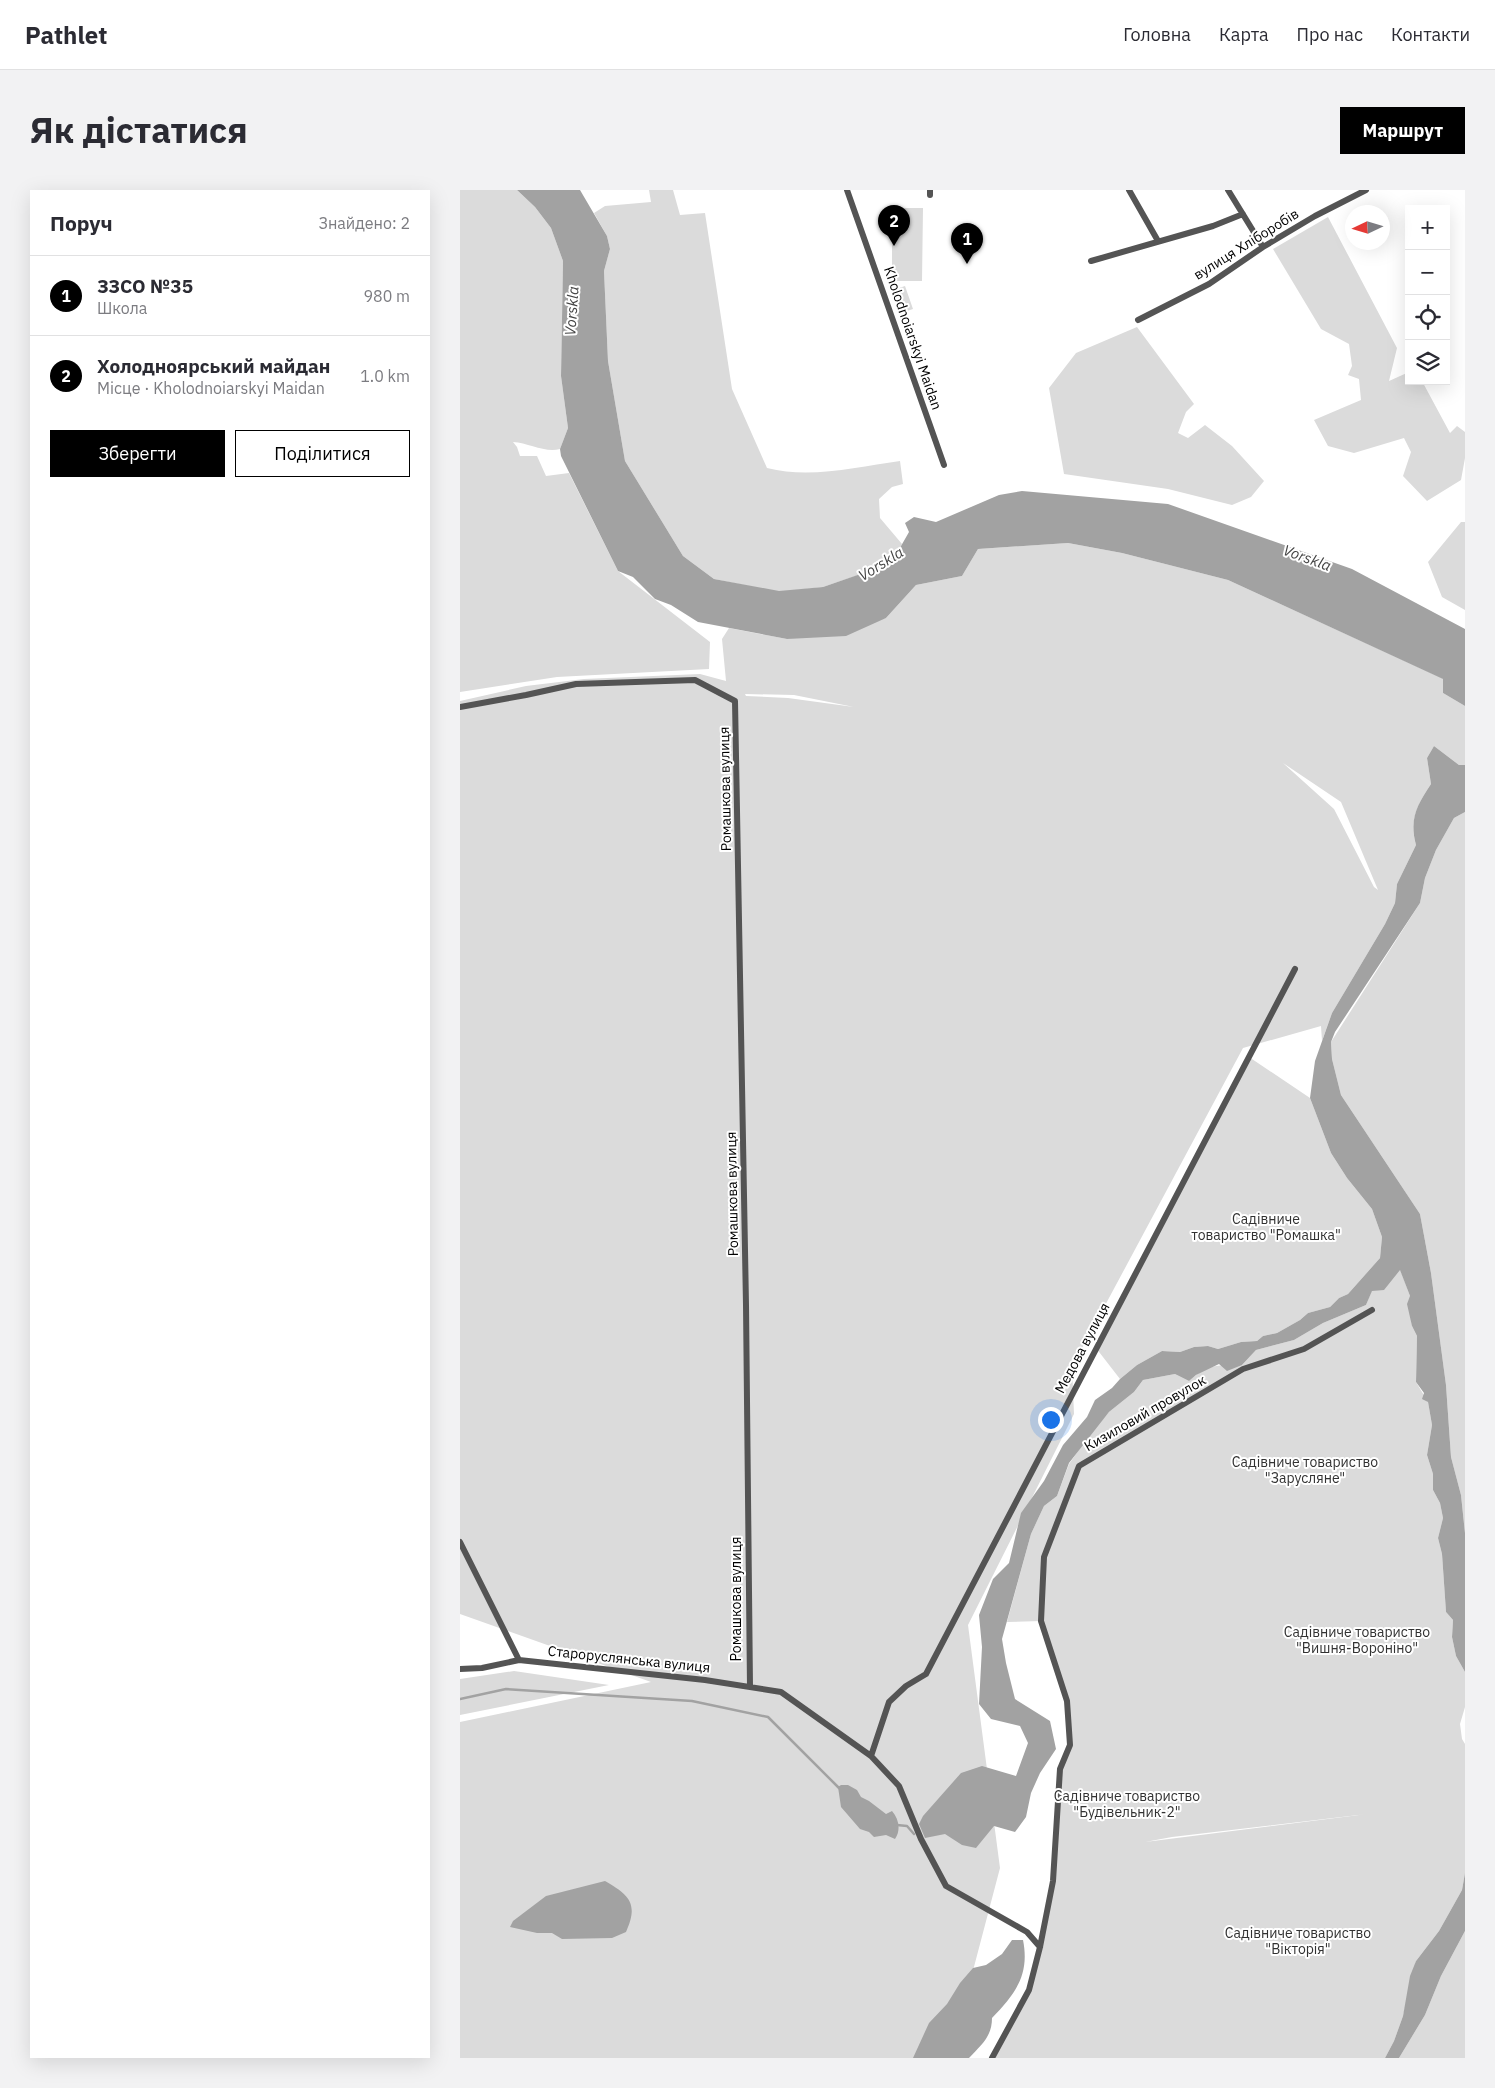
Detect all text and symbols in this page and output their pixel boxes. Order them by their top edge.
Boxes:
text: Pathlet [25,19,107,51]
text: Головна [1123,23,1191,46]
text: Карта [1219,23,1269,46]
text: Про нас [1297,23,1363,46]
text: Контакти [1391,23,1470,46]
text: Як дістатися [30,107,248,153]
button: Маршрут [1340,107,1465,154]
street label: вулиця Хліборобів [1190,204,1302,284]
pin: 2 [878,205,910,246]
north arrow [1345,205,1390,250]
map controls [1405,205,1450,385]
button: + [1405,205,1450,250]
text: Поруч [50,209,113,237]
text: Знайдено: 2 [318,213,410,233]
pin: 1 [951,223,983,264]
button: − [1405,250,1450,295]
street label: Kholodnoiarskyi Maidan [880,264,946,412]
text: ЗЗСО №35 [97,274,193,298]
water label: Vorskla [560,285,583,336]
text: 1 [61,286,71,306]
text: 980 m [363,286,410,306]
button: locate [1405,295,1450,340]
text: Школа [97,298,147,318]
button: layers [1405,340,1450,385]
text: Холодноярський майдан [97,354,330,378]
text: 2 [61,366,71,386]
text: 1.0 km [360,366,410,386]
text: Місце · Kholodnoiarskyi Maidan [97,378,325,398]
button: Зберегти [50,430,225,477]
button: Поділитися [235,430,410,477]
water label: Vorskla [1281,540,1334,575]
water label: Vorskla [855,542,907,585]
street label: Ромашкова вулиця [715,726,735,852]
street label: Ромашкова вулиця [722,1131,742,1257]
park label: Садівниче товариство "Ромашка" [1191,1210,1341,1244]
street label: Медова вулиця [1051,1300,1113,1396]
street label: Кизиловий провулок [1081,1371,1209,1455]
your location [1038,1407,1064,1433]
park label: Садівниче товариство "Зарусляне" [1232,1453,1378,1487]
street label: Ромашкова вулиця [727,1537,745,1661]
park label: Садівниче товариство "Вишня-Вороніно" [1284,1623,1430,1657]
street label: Староруслянська вулиця [547,1642,711,1676]
park label: Садівниче товариство "Будівельник-2" [1054,1787,1200,1821]
park label: Садівниче товариство "Вікторія" [1225,1924,1371,1958]

